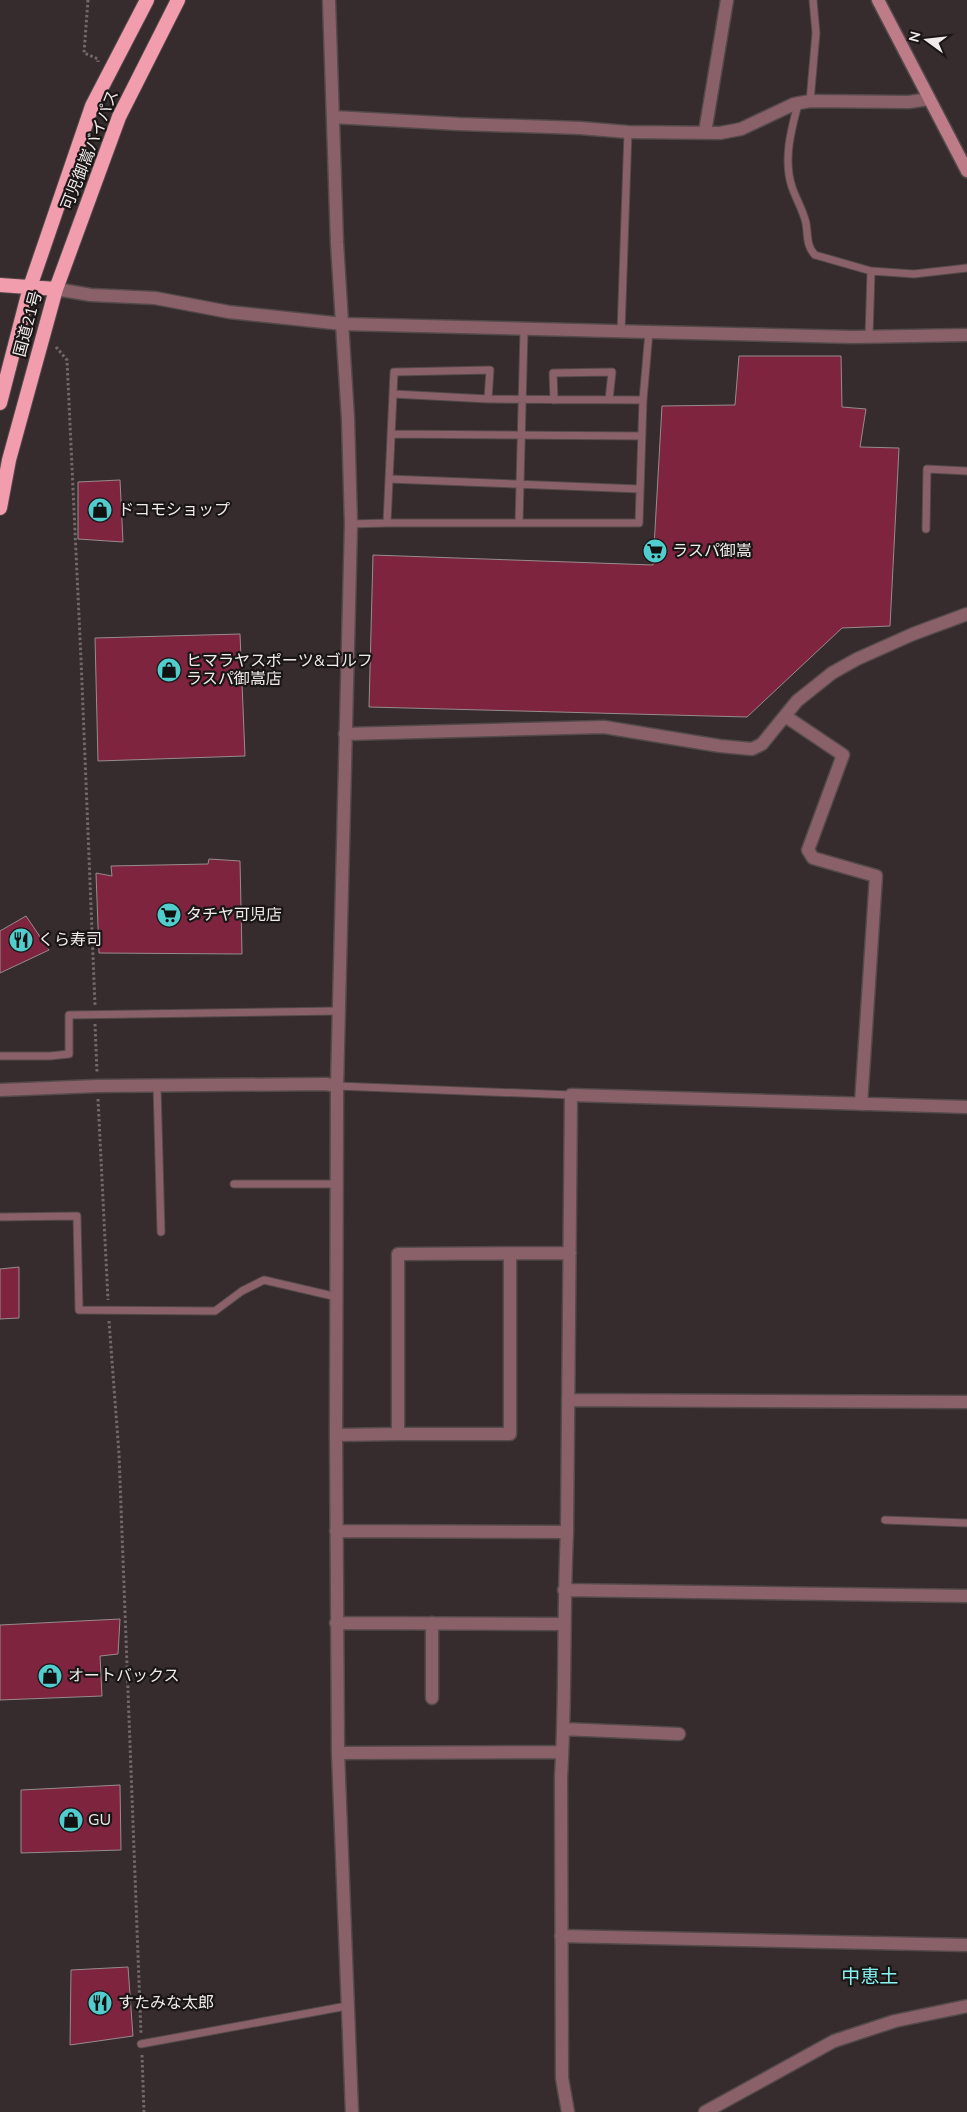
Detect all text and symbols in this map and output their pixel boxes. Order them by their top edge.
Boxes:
north arrow [902,15,952,65]
text: N [904,29,925,44]
street label: 可児御嵩バイパス [56,87,124,213]
street label: 国道21号 [9,289,47,359]
shop icon: ドコモショップ [87,497,113,523]
place label: ドコモショップ [118,499,230,521]
supermarket icon: ラスパ御嵩 [642,538,668,564]
place label: ラスパ御嵩 [672,540,752,562]
place label: ヒマラヤスポーツ&ゴルフ ラスパ御嵩店 [186,650,373,690]
shop icon: ヒマラヤスポーツ&ゴルフ ラスパ御嵩店 [156,657,182,683]
supermarket icon: タチヤ可児店 [156,902,182,928]
place label: タチヤ可児店 [186,904,282,926]
restaurant icon: くら寿司 [8,927,34,953]
place label: くら寿司 [38,929,102,951]
shop icon: オートバックス [37,1663,63,1689]
place label: オートバックス [68,1665,180,1687]
shop icon: GU [58,1807,84,1833]
place label: GU [88,1809,111,1831]
district label: 中恵土 [841,1964,899,1990]
restaurant icon: すたみな太郎 [87,1990,113,2016]
place label: すたみな太郎 [118,1992,214,2014]

